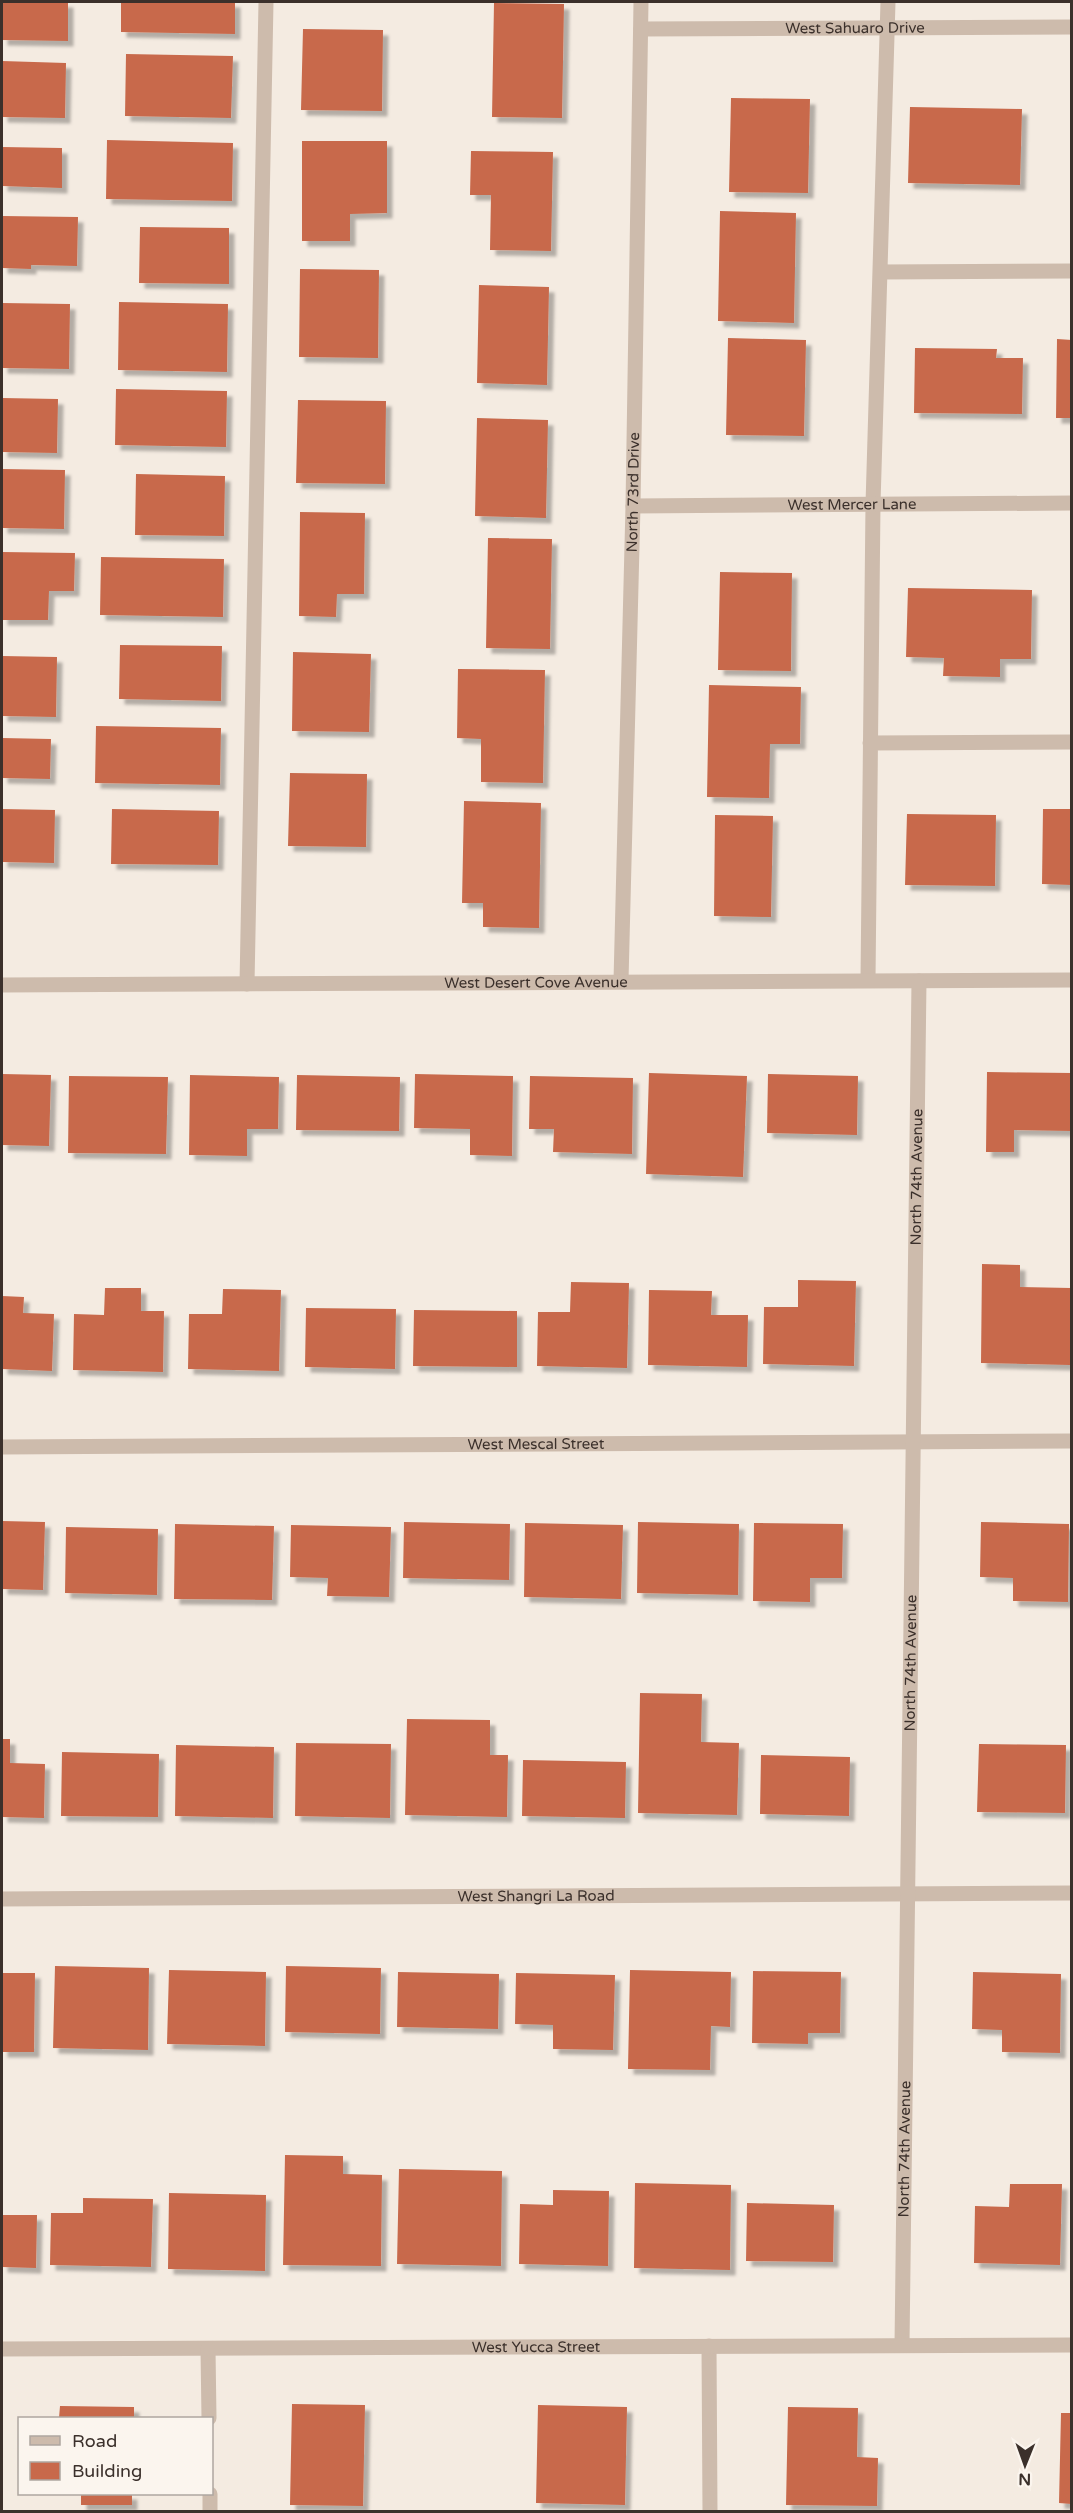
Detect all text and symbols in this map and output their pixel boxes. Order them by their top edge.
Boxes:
street label: West Sahuaro Drive [785,19,925,37]
street label: North 73rd Drive [623,432,643,552]
street label: West Mercer Lane [787,495,917,514]
street label: West Desert Cove Avenue [444,973,628,992]
street label: North 74th Avenue [907,1109,926,1246]
street label: West Mescal Street [468,1435,605,1453]
street label: North 74th Avenue [901,1595,920,1732]
street label: West Shangri La Road [457,1887,615,1905]
street label: North 74th Avenue [895,2080,914,2218]
street label: West Yucca Street [472,2338,601,2356]
legend [18,2417,213,2495]
text: Road [72,2430,117,2452]
north arrow [995,2435,1055,2495]
text: Building [72,2460,142,2482]
text: N [1018,2469,1031,2489]

